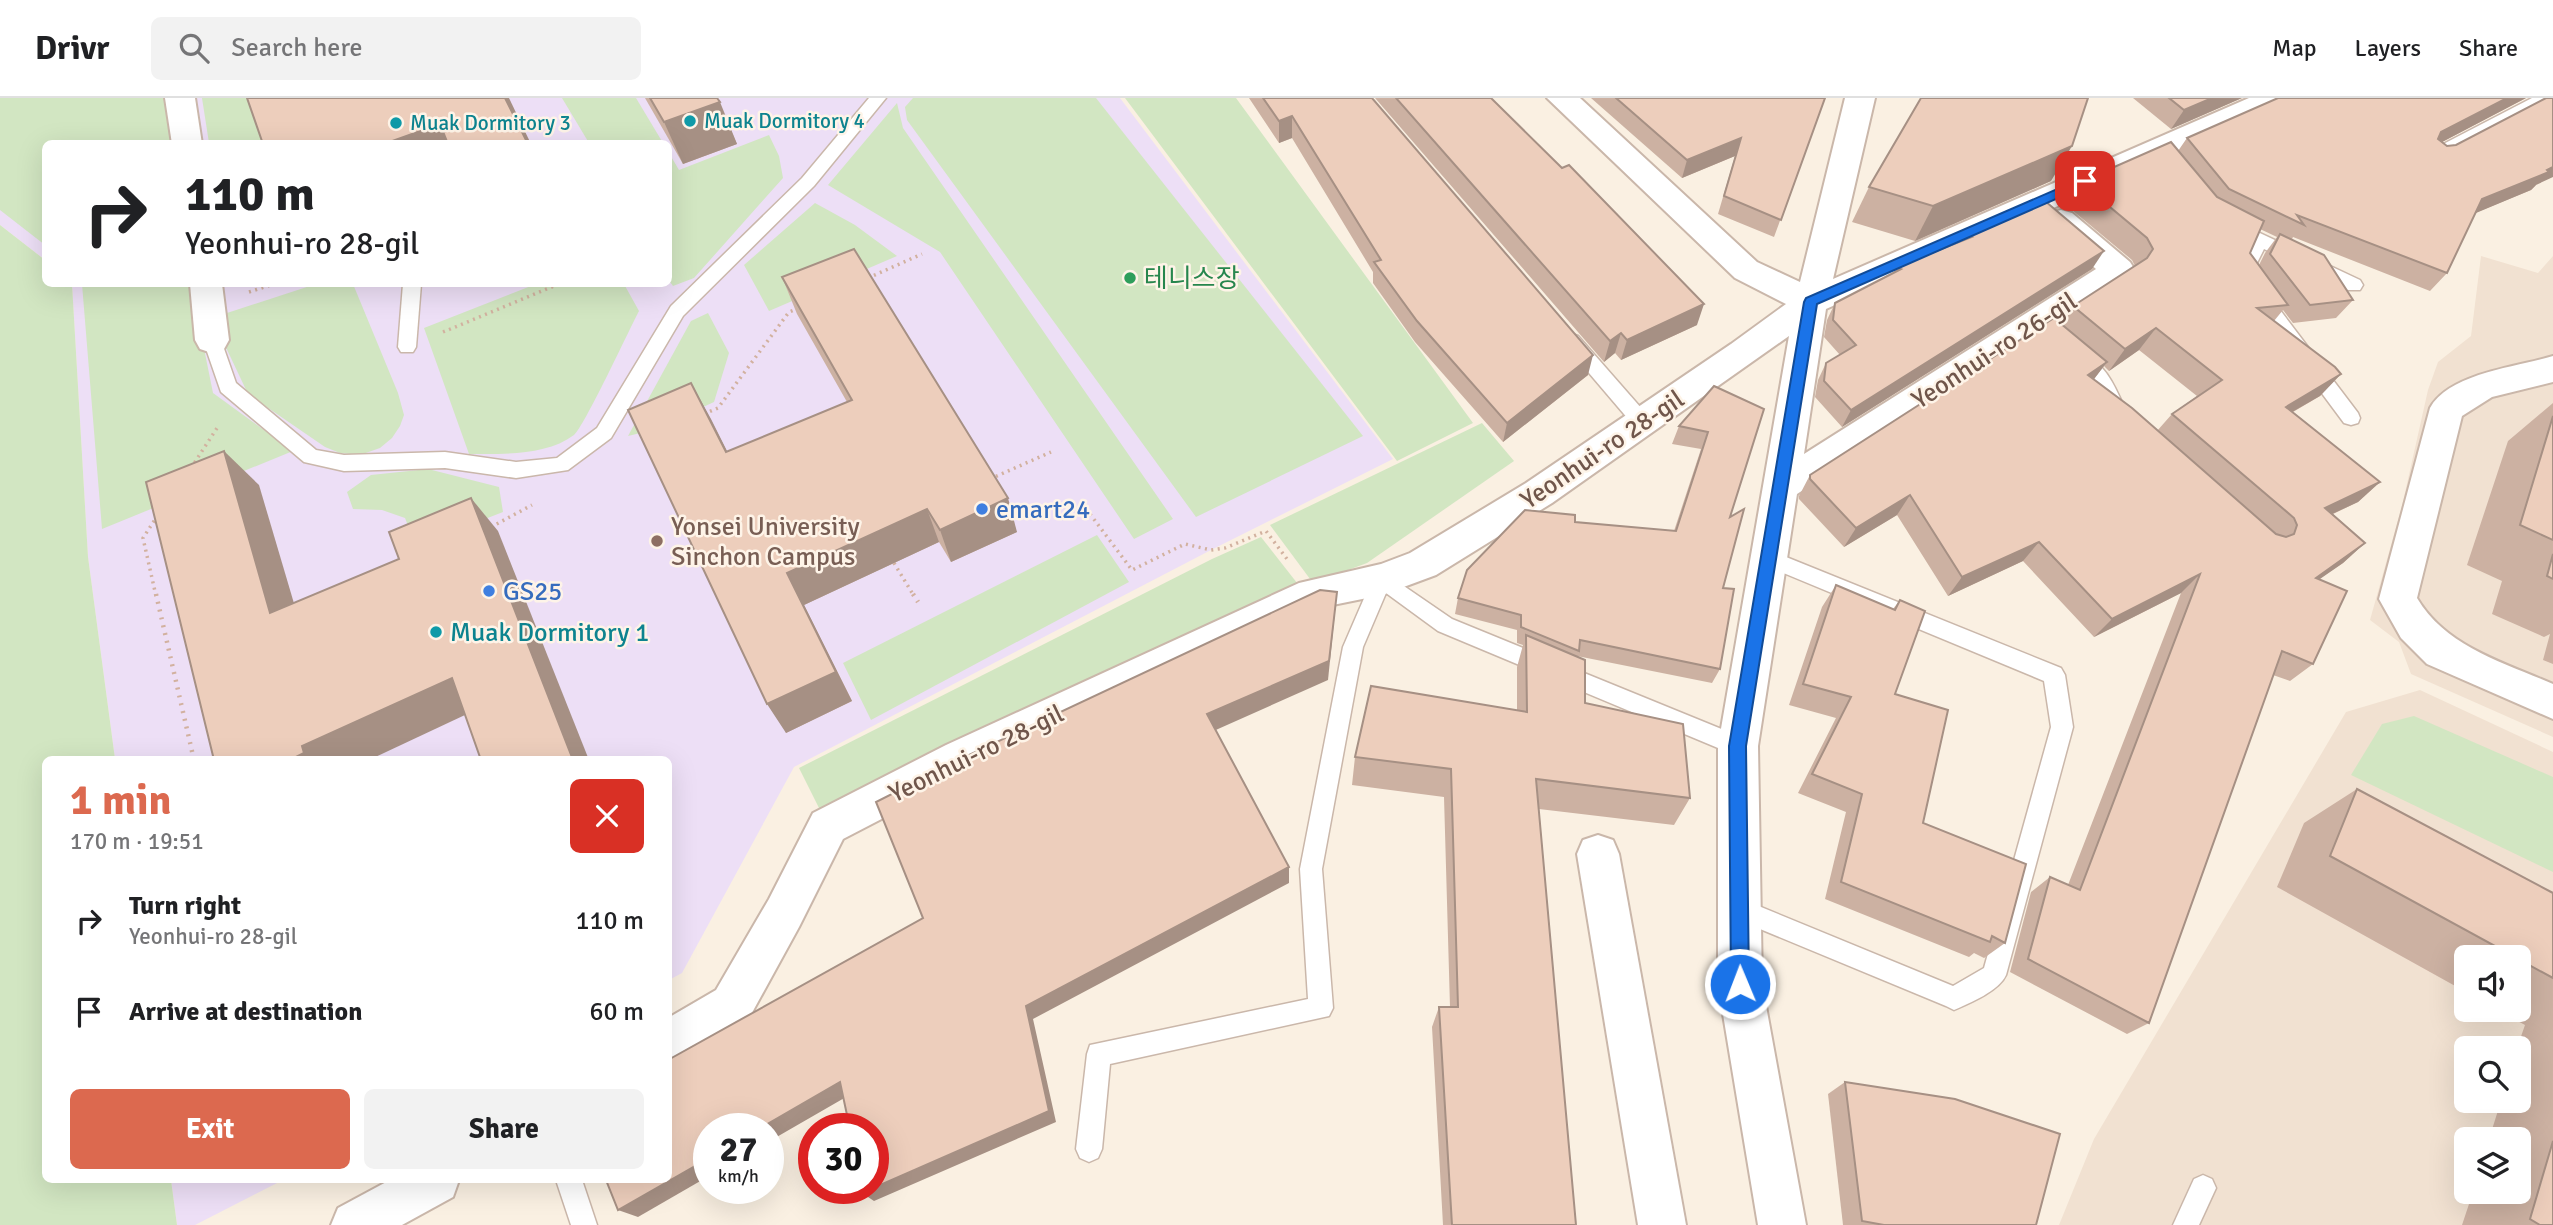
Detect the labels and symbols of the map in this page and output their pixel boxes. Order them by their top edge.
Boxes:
place label: Muak Dormitory 4 [704,108,865,134]
place label: Muak Dormitory 3 [410,110,571,136]
marker: Muak Dormitory 4 [682,113,698,129]
marker: Muak Dormitory 3 [388,115,404,131]
pin [2055,151,2115,211]
place label: 테니스장 [1144,263,1240,295]
marker: 테니스장 [1122,270,1138,286]
street label: Yeonhui-ro 26-gil [1906,286,2083,416]
street label: Yeonhui-ro 28-gil [1515,383,1690,516]
place label: emart24 [996,494,1090,526]
marker: emart24 [974,501,990,517]
place label: Yonsei University Sinchon Campus [671,511,860,573]
marker: Yonsei University Sinchon Campus [649,533,665,549]
place label: GS25 [503,576,562,608]
marker: GS25 [481,583,497,599]
place label: Muak Dormitory 1 [450,617,649,649]
marker: Muak Dormitory 1 [428,624,444,640]
street label: Yeonhui-ro 28-gil [884,698,1069,810]
position arrow [1703,947,1777,1021]
speed limit sign: 30 [798,1113,889,1204]

